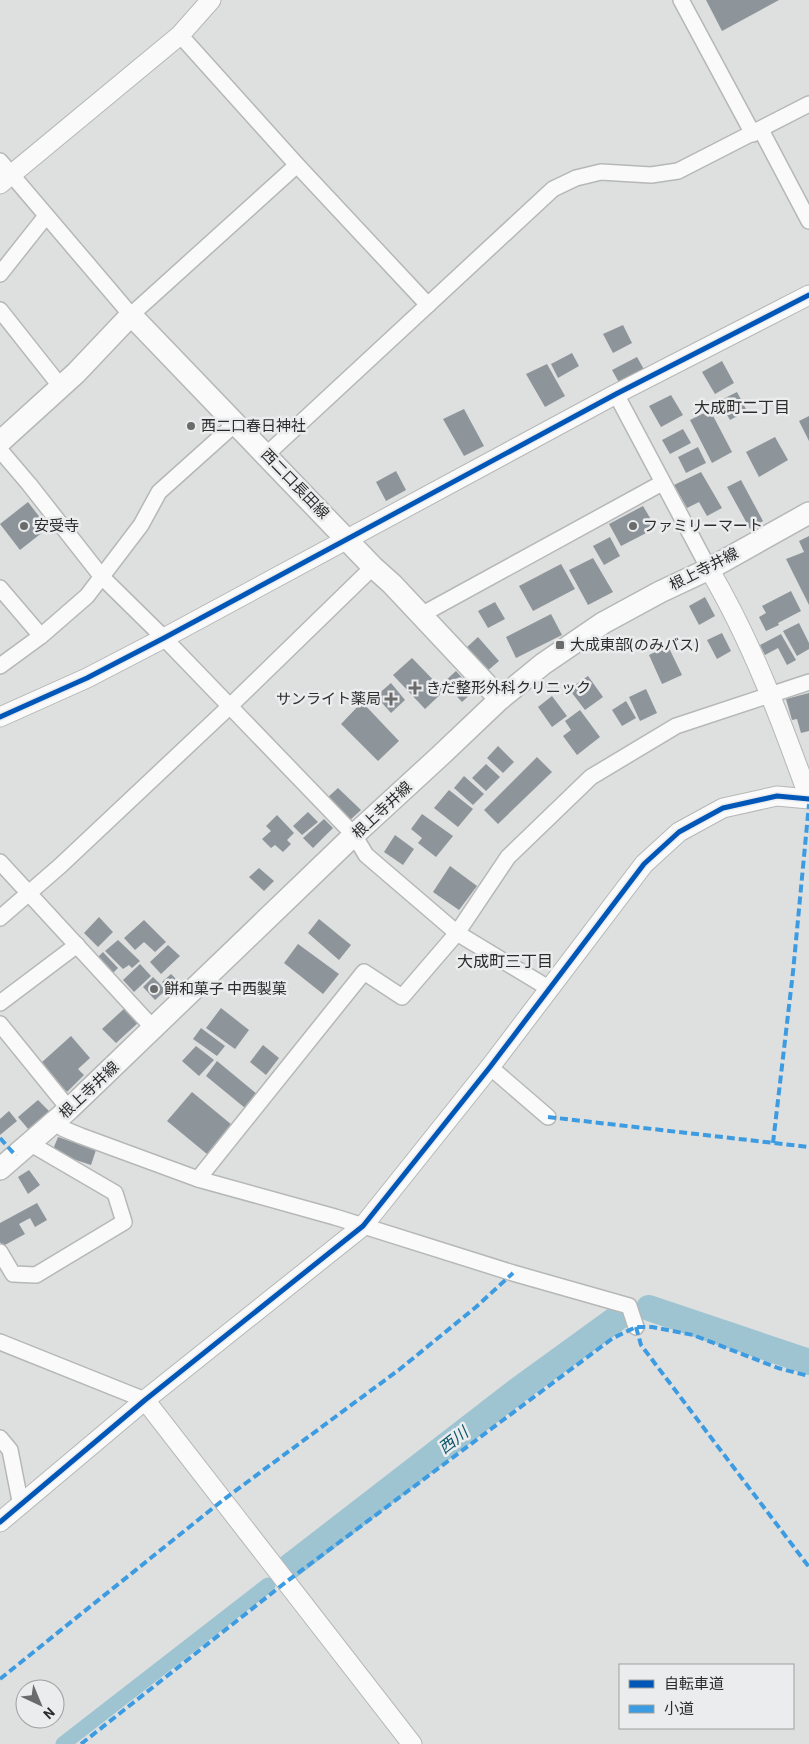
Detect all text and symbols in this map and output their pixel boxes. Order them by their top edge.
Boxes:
district label: 大成町二丁目 [694,397,790,416]
place label: 西二口春日神社 [201,416,306,434]
marker: 西二口春日神社 [185,420,197,432]
street label: 西二口長田線 [258,445,333,522]
place label: 安受寺 [34,516,79,534]
place label: ファミリーマート [643,516,763,534]
marker: 安受寺 [18,520,30,532]
marker: ファミリーマート [627,520,639,532]
street label: 根上寺井線 [666,543,741,593]
place label: 大成東部(のみバス) [570,635,698,653]
marker: 大成東部(のみバス) [554,639,566,651]
place label: きだ整形外科クリニック [426,678,591,696]
marker: きだ整形外科クリニック [408,681,422,695]
place label: サンライト薬局 [276,689,381,707]
marker: サンライト薬局 [385,693,397,705]
street label: 根上寺井線 [348,777,415,841]
district label: 大成町三丁目 [457,951,553,970]
place label: 餅和菓子 中西製菓 [164,979,287,997]
marker: 餅和菓子 中西製菓 [148,983,160,995]
street label: 根上寺井線 [55,1057,122,1121]
water label: 西川 [434,1421,473,1457]
legend [619,1664,794,1729]
text: 自転車道 [664,1674,724,1692]
north arrow [15,1679,65,1729]
text: 小道 [664,1699,694,1717]
text: N [40,1704,59,1723]

